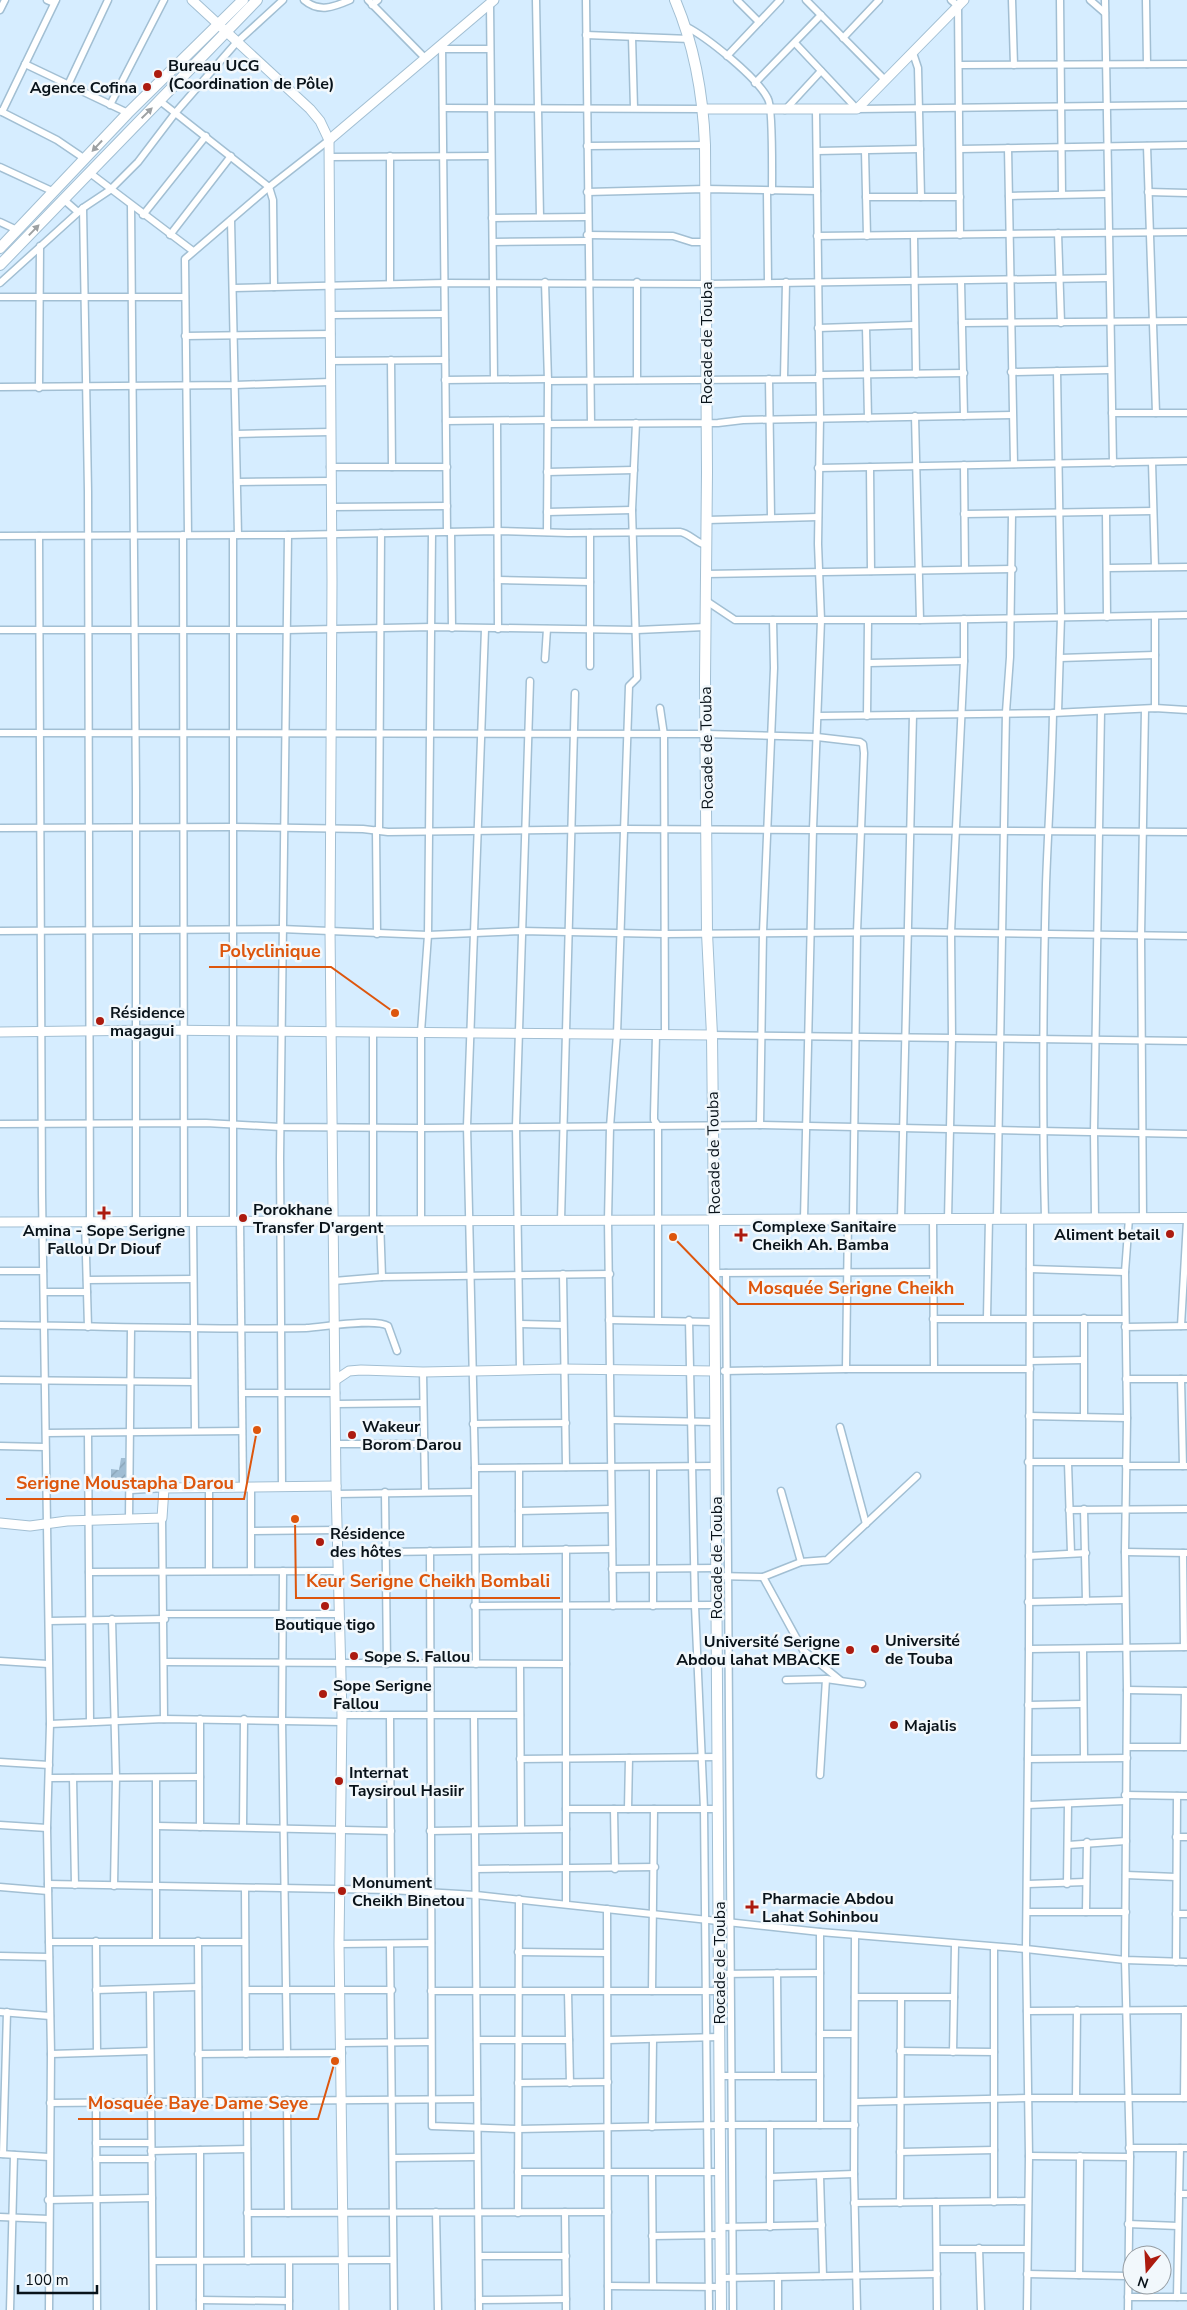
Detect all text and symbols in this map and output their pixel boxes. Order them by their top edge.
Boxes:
place label: Bureau UCG (Coordination de Pôle) [168,55,335,95]
marker: Bureau UCG (Coordination de Pôle) [152,68,164,80]
place label: Agence Cofina [30,77,137,99]
marker: Agence Cofina [141,81,153,93]
one-way arrow [141,107,153,119]
one-way arrow [91,139,103,151]
one-way arrow [28,224,40,236]
street label: Rocade de Touba [696,281,718,405]
street label: Rocade de Touba [695,686,719,810]
callout: Polyclinique [209,934,331,967]
text: Polyclinique [219,939,321,963]
place label: Résidence magagui [110,1002,185,1042]
marker: Résidence magagui [94,1015,106,1027]
street label: Rocade de Touba [702,1091,726,1215]
place label: Porokhane Transfer D'argent [253,1199,384,1239]
marker: Amina - Sope Serigne Fallou Dr Diouf [98,1207,110,1219]
marker: Porokhane Transfer D'argent [237,1212,249,1224]
place label: Complexe Sanitaire Cheikh Ah. Bamba [752,1216,897,1256]
place label: Amina - Sope Serigne Fallou Dr Diouf [23,1220,186,1260]
place label: Aliment betail [1054,1224,1160,1246]
marker: Complexe Sanitaire Cheikh Ah. Bamba [734,1228,748,1242]
marker: Aliment betail [1164,1228,1176,1240]
callout: Mosquée Serigne Cheikh [738,1271,964,1304]
text: Mosquée Serigne Cheikh [748,1276,954,1300]
place label: Wakeur Borom Darou [362,1416,462,1456]
marker: Wakeur Borom Darou [346,1429,358,1441]
callout: Serigne Moustapha Darou [6,1466,244,1499]
text: Serigne Moustapha Darou [16,1471,234,1495]
street label: Rocade de Touba [706,1496,728,1620]
place label: Résidence des hôtes [330,1523,405,1563]
marker: Résidence des hôtes [314,1536,326,1548]
callout: Keur Serigne Cheikh Bombali [296,1565,560,1598]
text: Keur Serigne Cheikh Bombali [306,1569,550,1593]
marker: Boutique tigo [319,1600,331,1612]
place label: Boutique tigo [275,1614,375,1636]
place label: Université de Touba [885,1630,960,1670]
place label: Université Serigne Abdou lahat MBACKE [676,1631,840,1671]
marker: Université de Touba [869,1643,881,1655]
marker: Université Serigne Abdou lahat MBACKE [844,1644,856,1656]
place label: Sope S. Fallou [364,1646,470,1668]
marker: Sope S. Fallou [348,1650,360,1662]
place label: Sope Serigne Fallou [333,1675,432,1715]
marker: Sope Serigne Fallou [317,1688,329,1700]
place label: Majalis [904,1715,957,1737]
marker: Majalis [888,1719,900,1731]
place label: Internat Taysiroul Hasiir [349,1762,465,1802]
marker: Internat Taysiroul Hasiir [333,1775,345,1787]
place label: Monument Cheikh Binetou [352,1872,465,1912]
marker: Monument Cheikh Binetou [336,1885,348,1897]
place label: Pharmacie Abdou Lahat Sohinbou [762,1888,894,1928]
street label: Rocade de Touba [709,1901,731,2025]
marker: Pharmacie Abdou Lahat Sohinbou [746,1901,758,1913]
callout: Mosquée Baye Dame Seye [78,2086,318,2119]
text: Mosquée Baye Dame Seye [88,2091,308,2115]
north arrow [1122,2245,1172,2295]
scale bar [18,2262,96,2294]
text: 100 m [25,2270,69,2290]
text: N [1135,2271,1151,2293]

